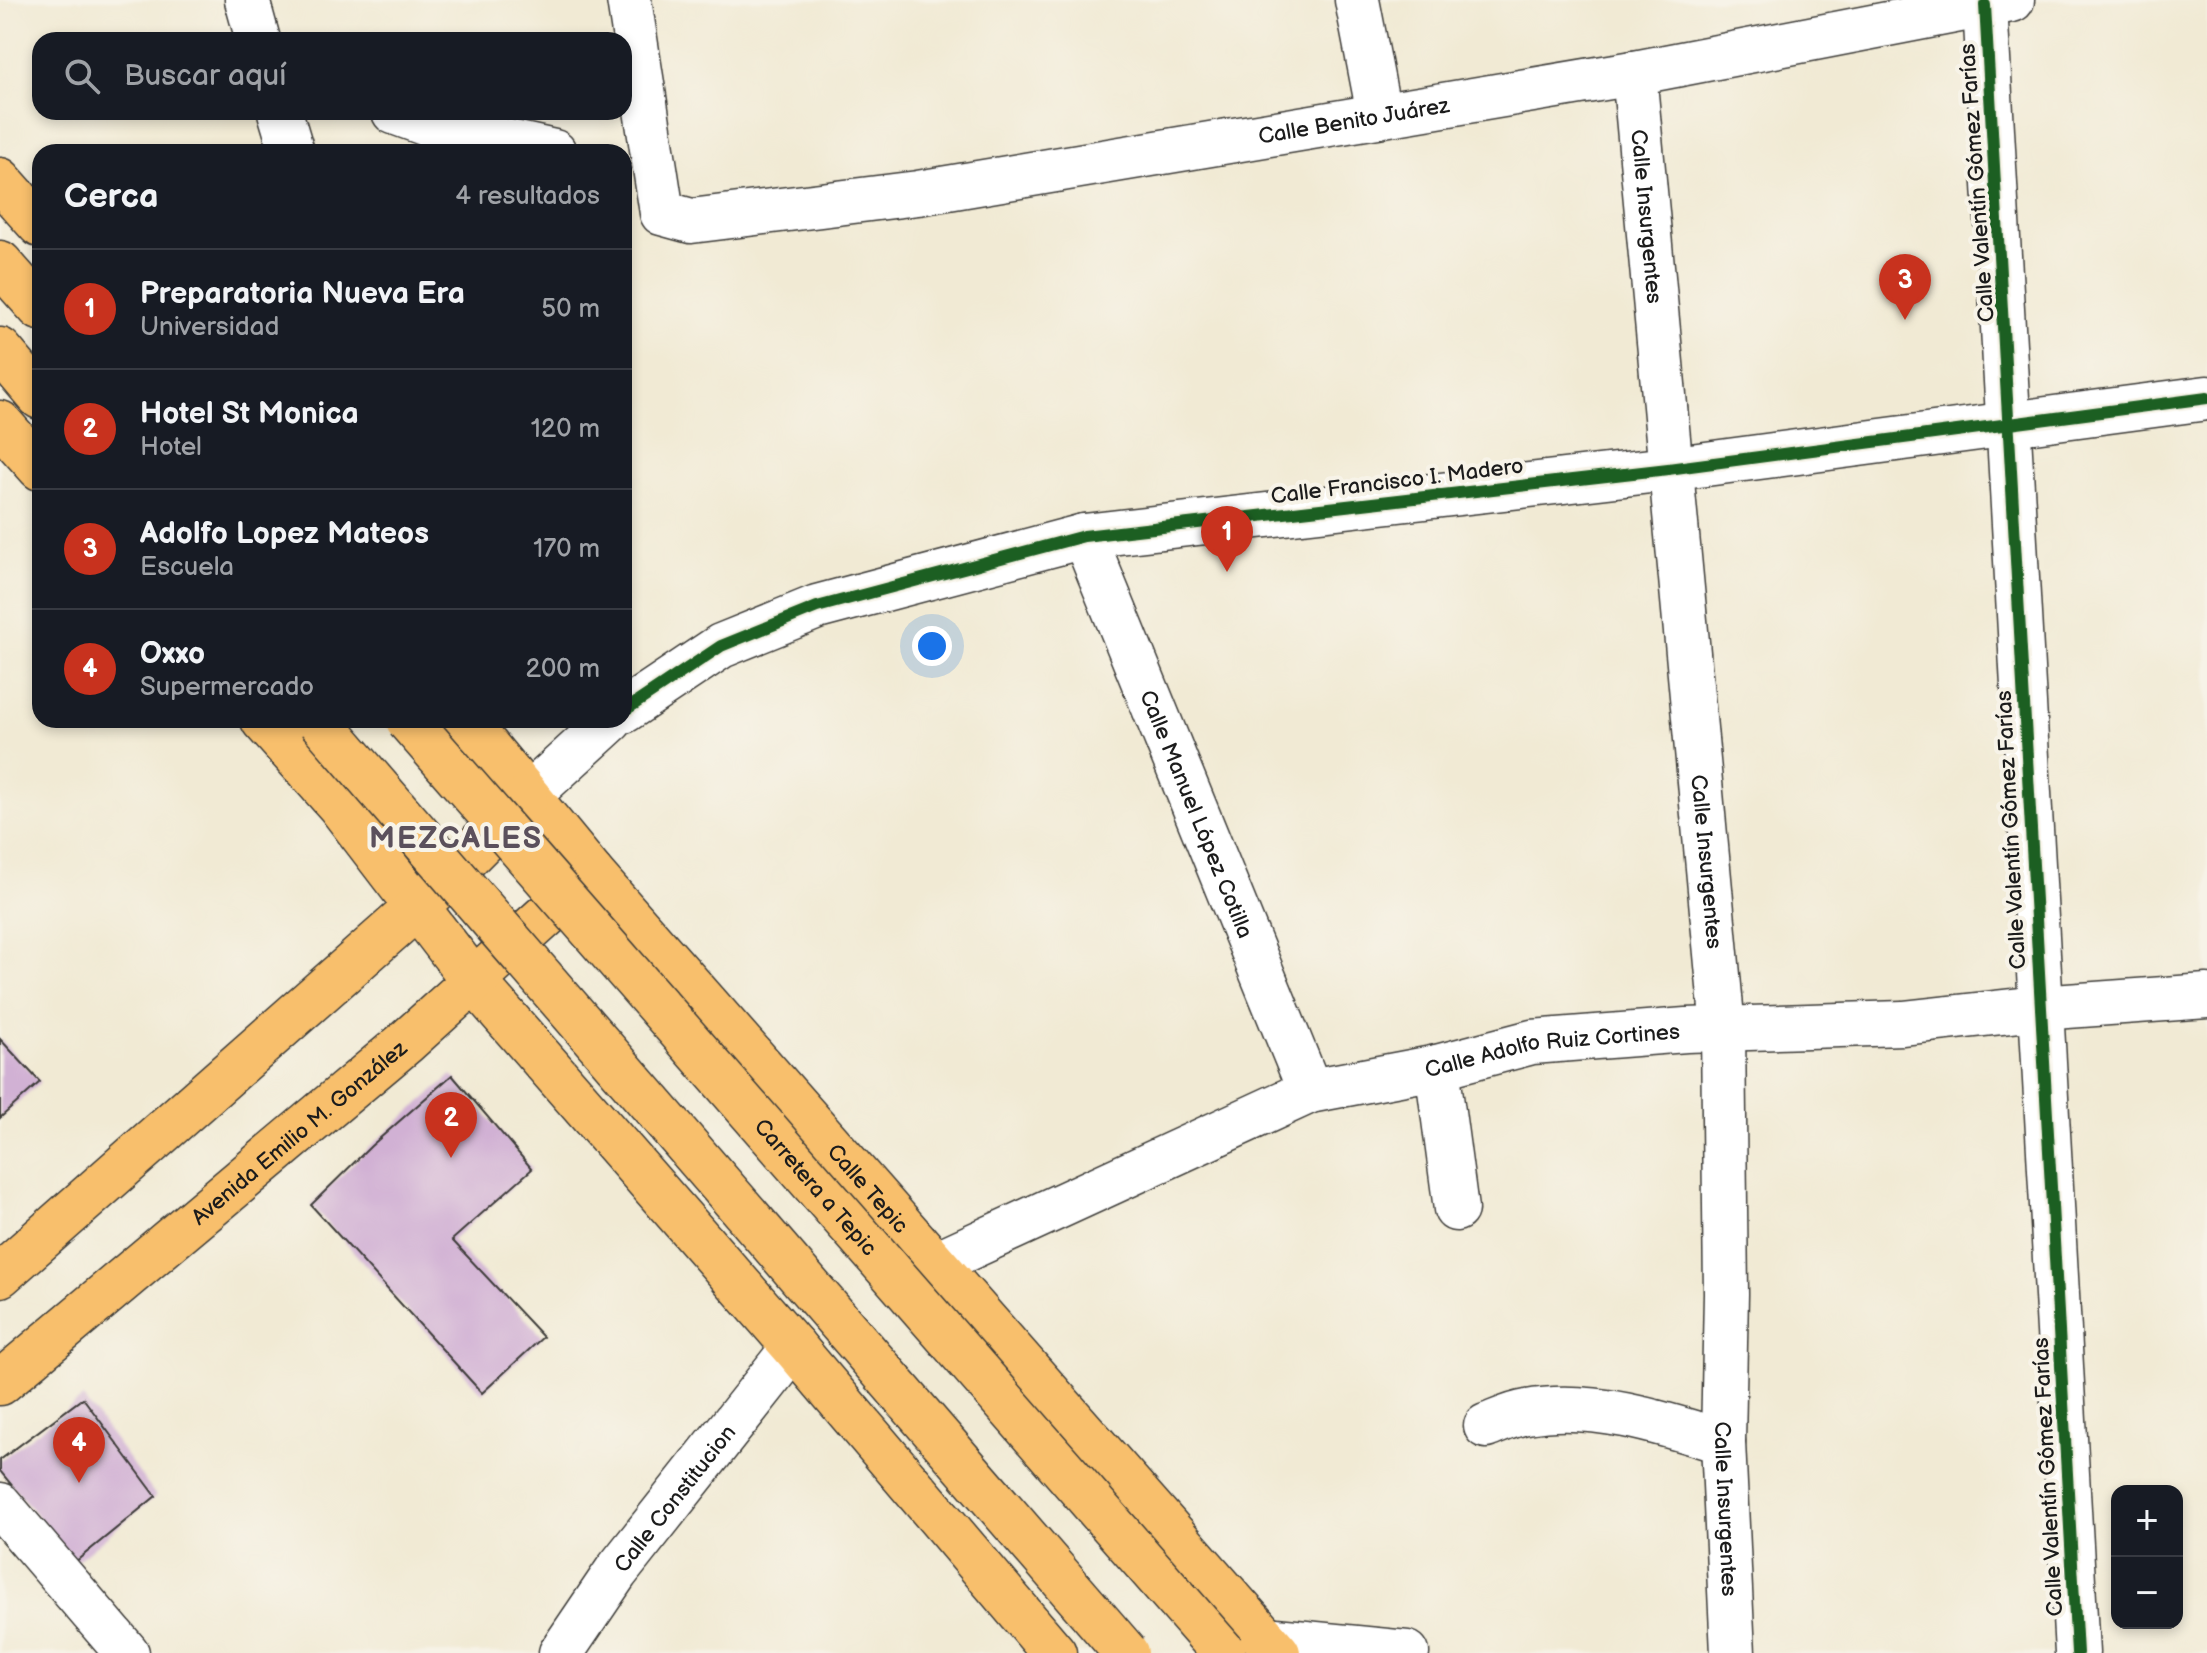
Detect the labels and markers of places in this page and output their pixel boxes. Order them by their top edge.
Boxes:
pin: 3 [1879,254,1931,320]
pin: 1 [1201,506,1253,572]
pin: 2 [425,1092,477,1158]
pin: 4 [53,1417,105,1483]

